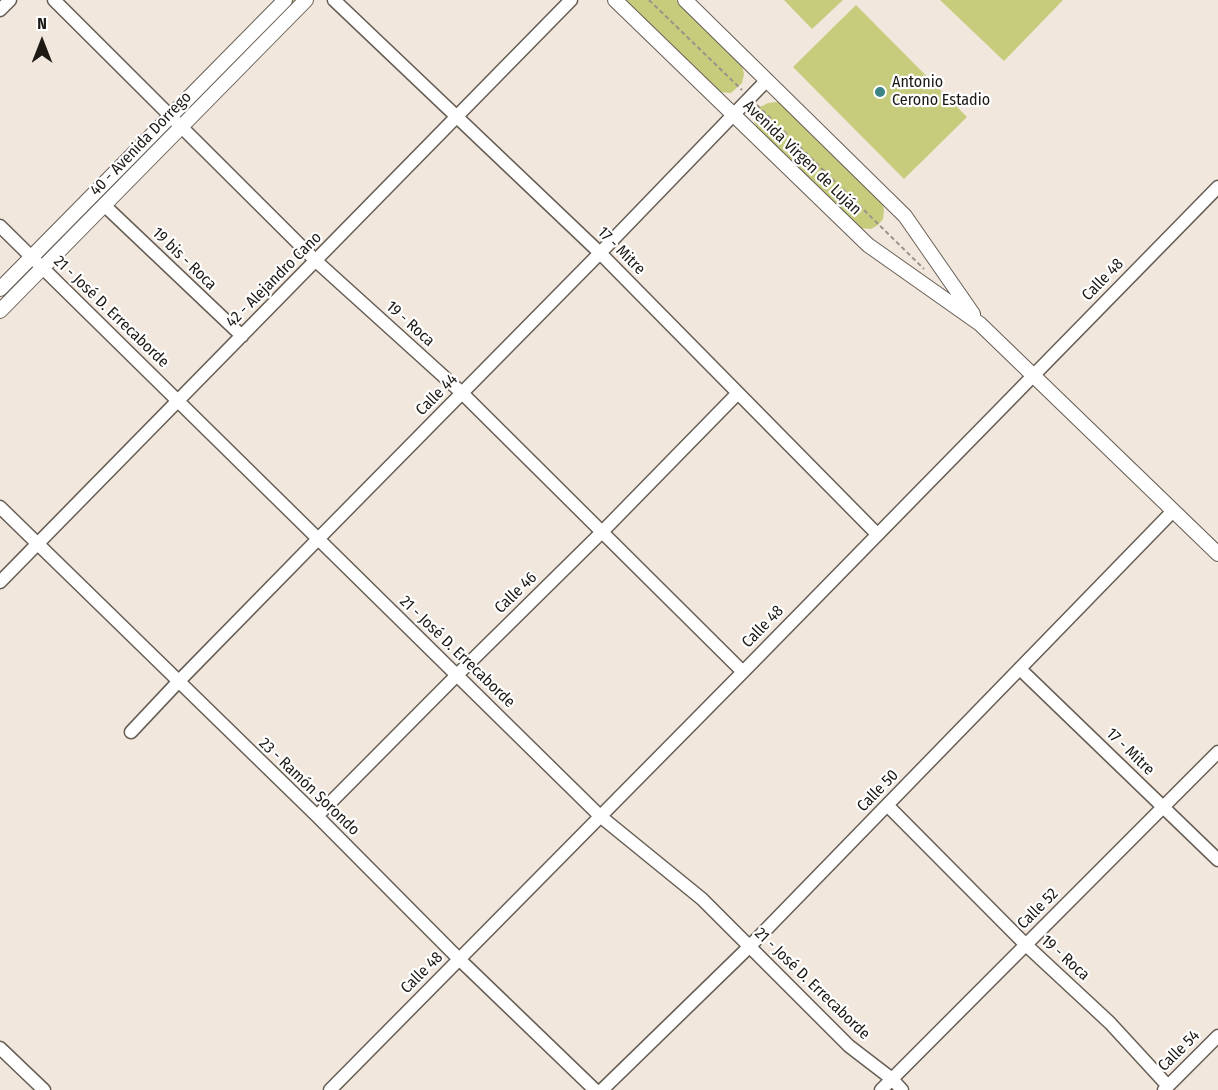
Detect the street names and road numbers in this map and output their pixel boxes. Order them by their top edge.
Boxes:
street label: 40 - Avenida Dorrego [86,88,196,200]
street label: Avenida Virgen de Luján [739,97,865,219]
street label: 17 - Mitre [593,223,649,279]
street label: 19 bis - Roca [148,224,220,294]
street label: 42 - Alejandro Cano [222,228,326,332]
street label: 21 - José D. Errecaborde [49,252,173,372]
street label: Calle 48 [1078,255,1128,305]
street label: 19 - Roca [382,297,438,351]
street label: Calle 44 [412,370,462,420]
street label: Calle 46 [491,568,541,618]
street label: 21 - José D. Errecaborde [395,592,519,712]
street label: Calle 48 [738,602,788,652]
street label: 17 - Mitre [1102,724,1158,780]
street label: 23 - Ramón Sorondo [255,734,363,840]
street label: Calle 50 [853,766,903,816]
street label: Calle 52 [1014,885,1062,933]
street label: 21 - José D. Errecaborde [750,924,874,1044]
street label: 19 - Roca [1037,931,1093,985]
street label: Calle 48 [397,948,447,998]
street label: Calle 54 [1154,1026,1204,1076]

